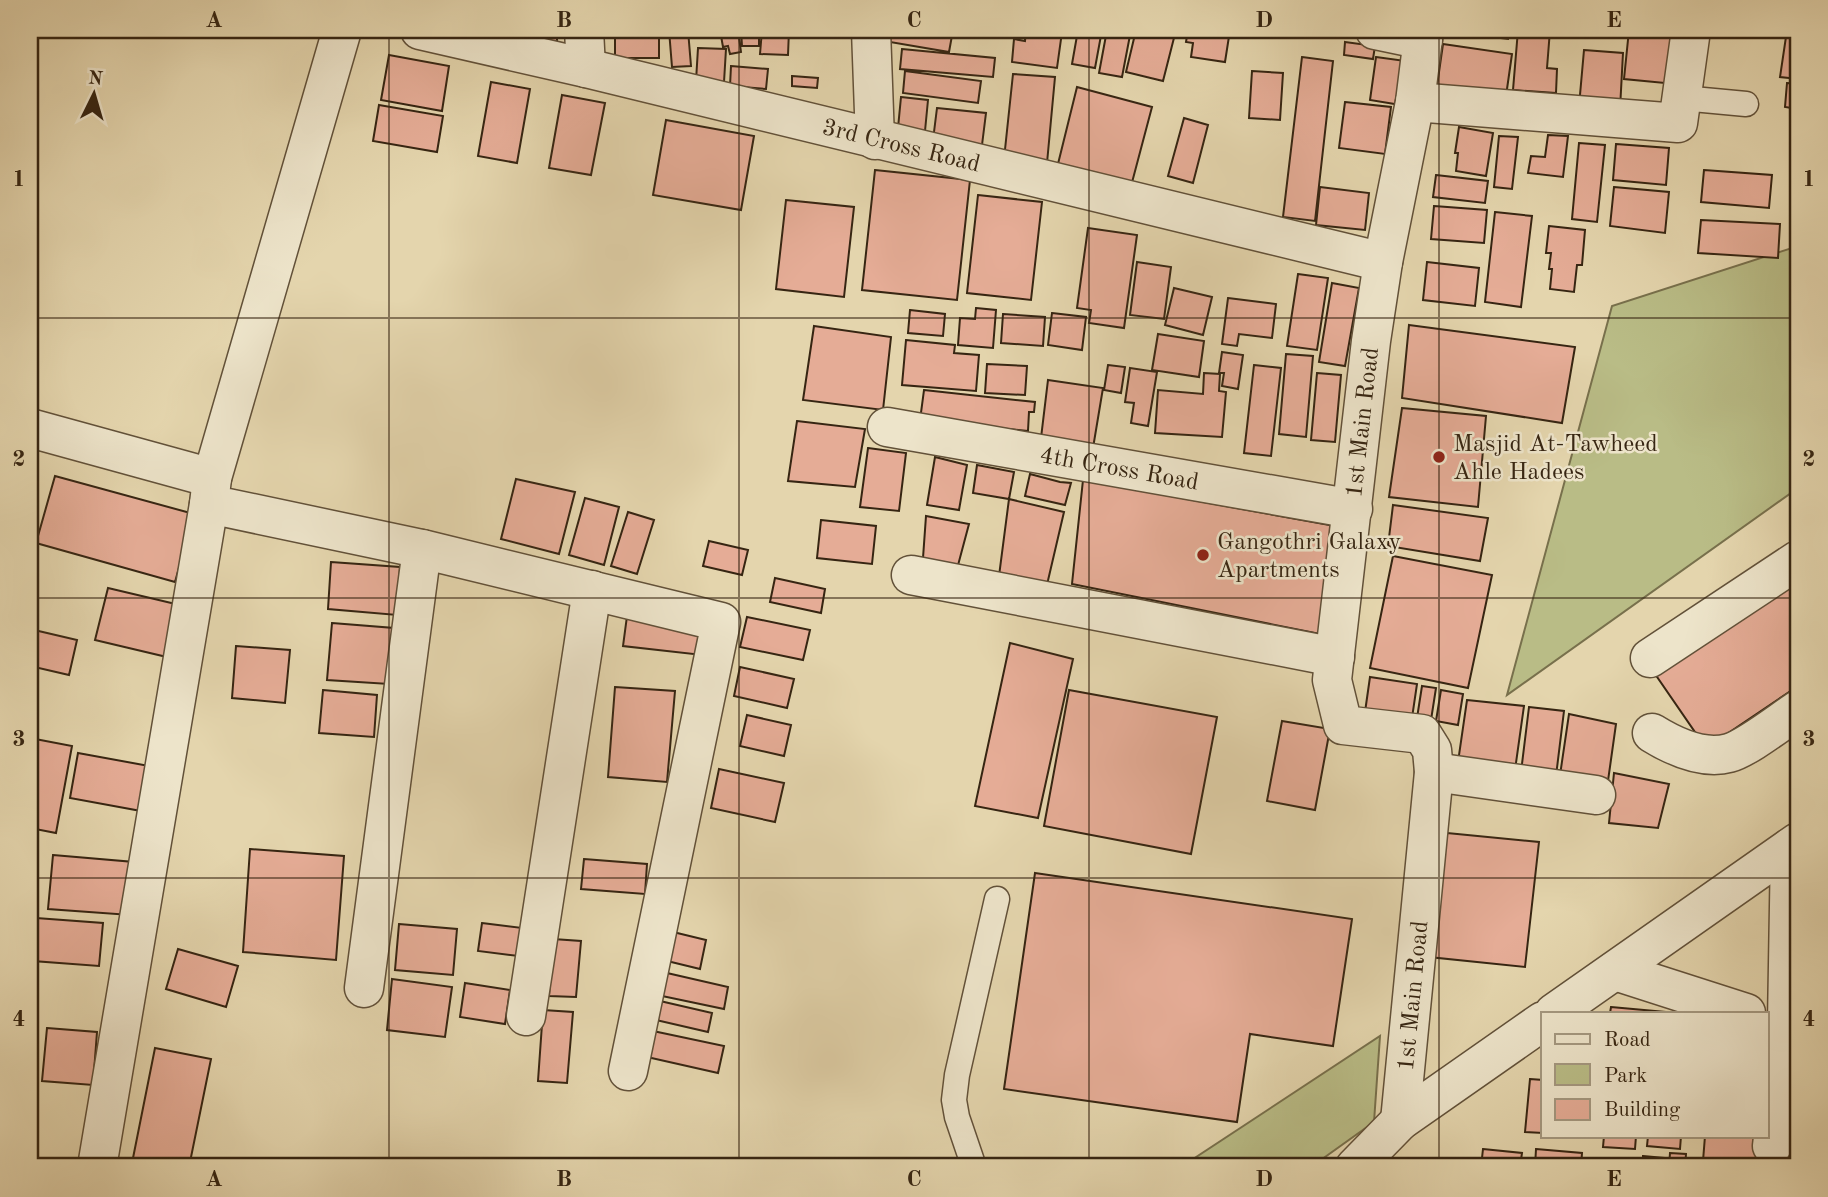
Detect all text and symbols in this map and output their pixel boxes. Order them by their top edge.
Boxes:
text: A [205,9,223,32]
text: B [556,9,572,32]
text: C [906,9,922,32]
text: D [1255,9,1273,32]
text: E [1606,9,1622,32]
north arrow [60,60,130,130]
text: N [87,69,104,90]
street label: 3rd Cross Road [820,116,983,178]
text: 1 [12,168,26,191]
text: 1 [1802,168,1816,191]
street label: 1st Main Road [1343,346,1384,499]
place label: Masjid At-Tawheed Ahle Hadees [1453,433,1658,485]
street label: 4th Cross Road [1038,444,1200,496]
text: 2 [12,448,26,471]
text: 2 [1802,448,1816,471]
marker: Masjid At-Tawheed Ahle Hadees [1431,449,1447,465]
place label: Gangothri Galaxy Apartments [1217,531,1401,583]
marker: Gangothri Galaxy Apartments [1195,547,1211,563]
text: 3 [12,728,26,751]
text: 3 [1802,728,1816,751]
street label: 1st Main Road [1395,919,1433,1072]
text: 4 [12,1008,26,1031]
text: 4 [1802,1008,1816,1031]
legend [1541,1012,1769,1138]
text: Road [1604,1030,1651,1051]
text: Park [1604,1066,1647,1087]
text: Building [1604,1100,1681,1121]
text: A [205,1168,223,1191]
text: B [556,1168,572,1191]
text: C [906,1168,922,1191]
text: D [1255,1168,1273,1191]
text: E [1606,1168,1622,1191]

